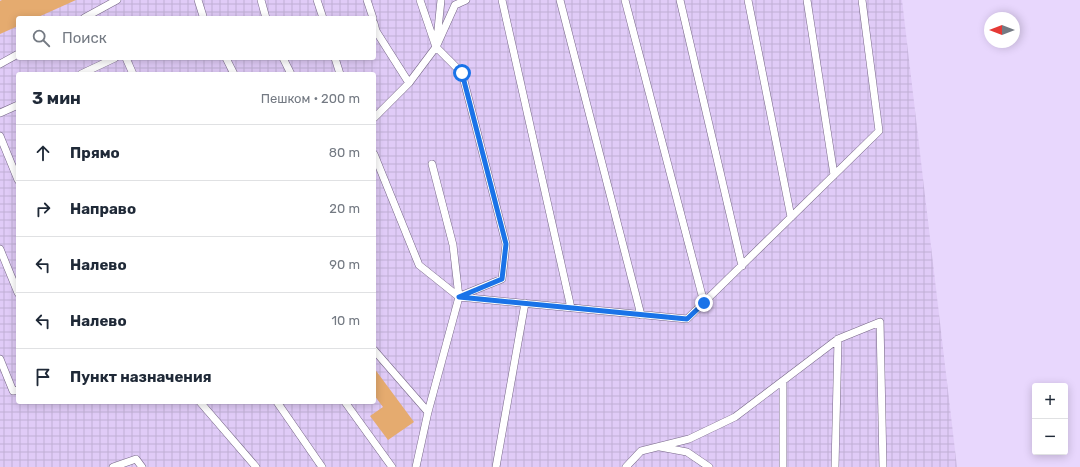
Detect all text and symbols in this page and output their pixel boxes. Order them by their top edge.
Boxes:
north arrow [984,12,1020,48]
search box [16,16,376,60]
icon: search [30,27,52,49]
text: Поиск [62,29,107,47]
route start [453,64,471,82]
text: 3 мин [32,88,81,108]
text: Пешком · 200 m [261,91,360,106]
icon: ahead [32,142,54,164]
text: Прямо [70,144,120,162]
text: 80 m [329,145,360,160]
icon: right [32,198,54,220]
text: Направо [70,200,136,218]
text: 20 m [329,201,360,216]
icon: left [32,254,54,276]
text: Налево [70,256,127,274]
text: 90 m [329,257,360,272]
route end [695,294,713,312]
icon: left [32,310,54,332]
text: Налево [70,312,127,330]
text: 10 m [331,313,360,328]
icon: arrive [32,366,54,388]
text: Пункт назначения [70,368,212,386]
map controls [1032,383,1068,455]
button: + [1032,383,1068,419]
button: − [1032,419,1068,455]

